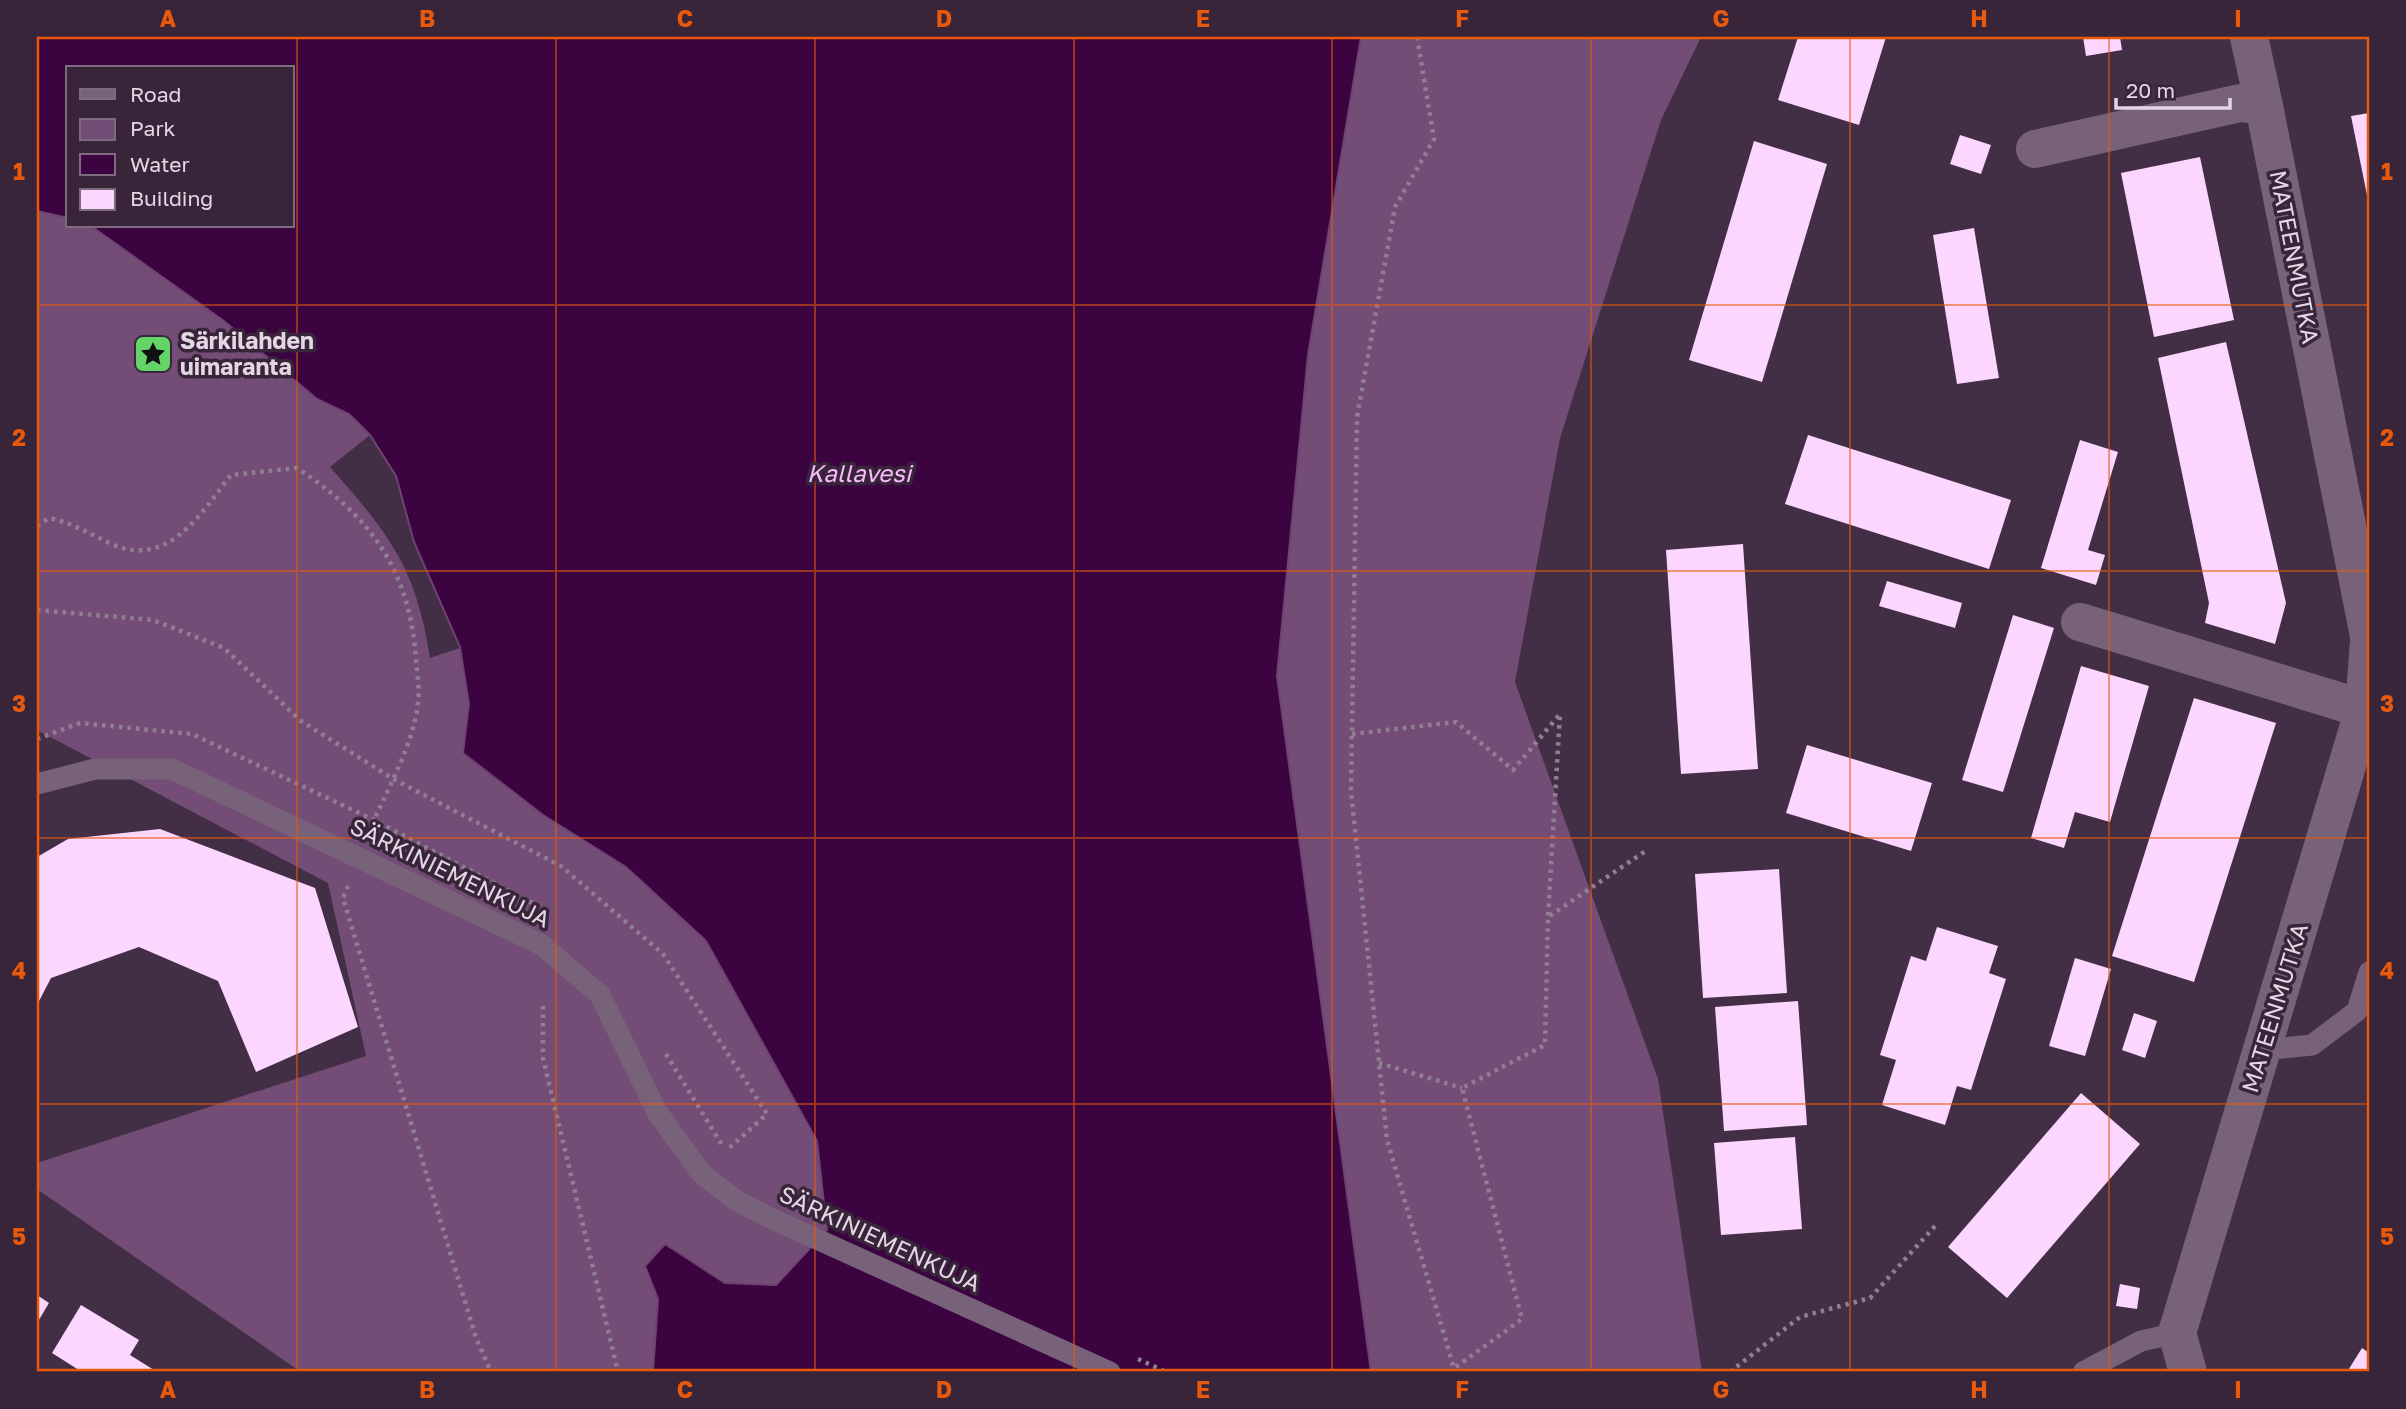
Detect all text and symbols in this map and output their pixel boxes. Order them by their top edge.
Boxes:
text: A [160,4,177,32]
text: B [419,4,435,32]
text: C [677,4,693,32]
text: D [936,4,952,32]
text: E [1196,4,1210,32]
text: F [1455,4,1469,32]
text: G [1713,4,1729,32]
text: H [1970,4,1988,32]
text: I [2234,4,2242,32]
legend [66,66,294,228]
scale bar [2116,66,2229,110]
text: 20 m [2126,77,2175,103]
text: Road [130,81,181,107]
text: Park [130,115,176,141]
text: Water [130,151,190,177]
text: 1 [13,157,25,185]
text: 1 [2381,157,2393,185]
street label: MATEENMUTKA [2264,168,2325,346]
text: Building [130,185,213,211]
place label: Särkilahden uimaranta [180,326,314,380]
place icon: Särkilahden uimaranta [132,333,174,375]
text: 2 [12,423,26,451]
text: 2 [2380,423,2394,451]
water label: Kallavesi [807,458,914,487]
text: 3 [12,689,26,717]
text: 3 [2380,689,2394,717]
street label: SÄRKINIEMENKUJA [346,812,555,933]
street label: MATEENMUTKA [2235,920,2313,1096]
text: 4 [12,956,26,984]
text: 4 [2380,956,2394,984]
street label: SÄRKINIEMENKUJA [775,1179,985,1297]
text: 5 [12,1222,26,1250]
text: 5 [2380,1222,2394,1250]
text: A [160,1375,177,1403]
text: B [419,1375,435,1403]
text: C [677,1375,693,1403]
text: D [936,1375,952,1403]
text: E [1196,1375,1210,1403]
text: F [1455,1375,1469,1403]
text: G [1713,1375,1729,1403]
text: H [1970,1375,1988,1403]
text: I [2234,1375,2242,1403]

